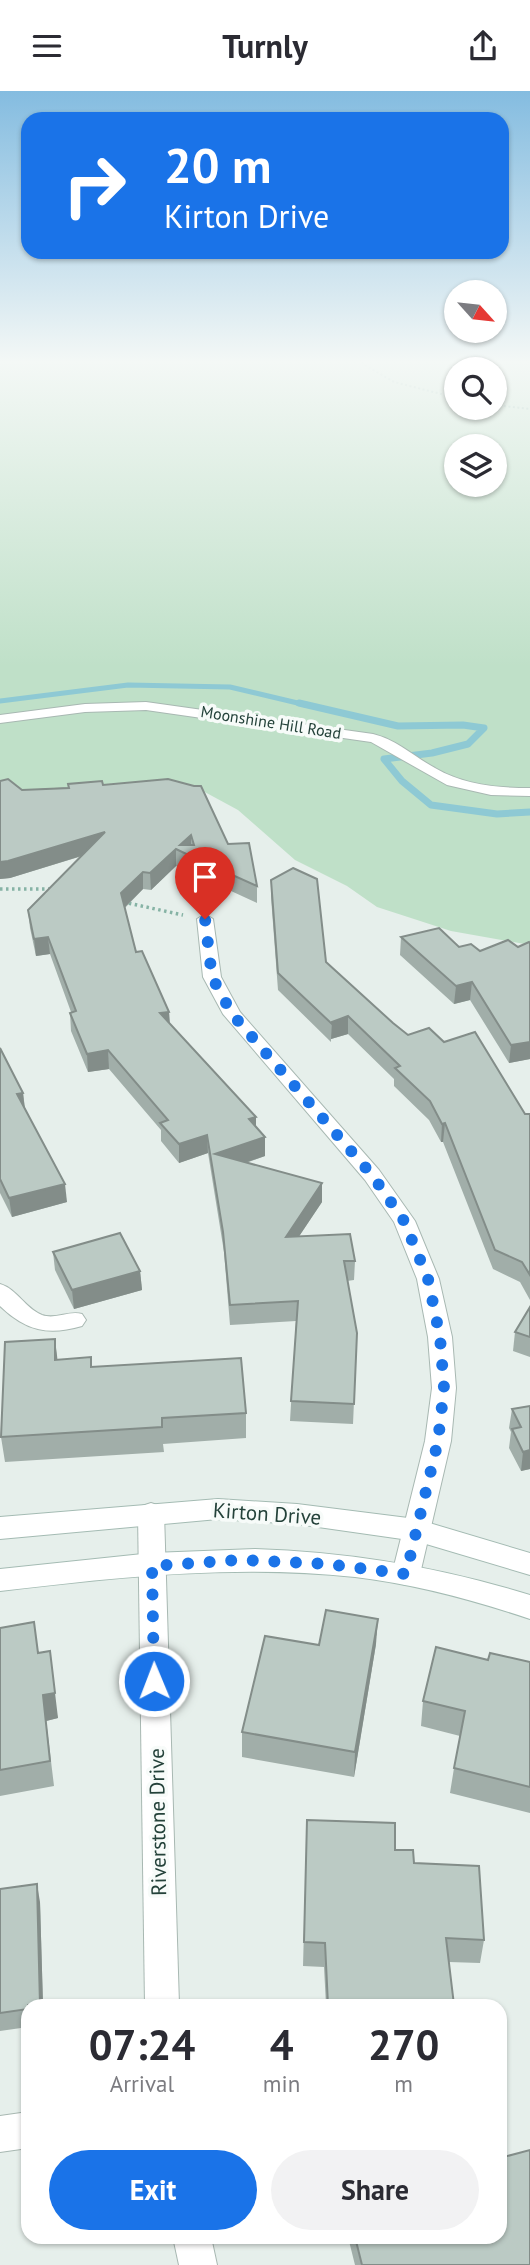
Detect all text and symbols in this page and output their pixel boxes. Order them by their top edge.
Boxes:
text: Turnly [222,25,308,67]
icon: menu [28,27,66,65]
icon: share [464,27,502,65]
text: 20 m [164,133,271,197]
icon: right [49,140,140,231]
text: Kirton Drive [164,195,329,237]
north arrow [444,280,508,343]
map controls [444,280,507,497]
button: search [444,357,507,420]
button: layers [444,434,507,497]
street label: Moonshine Hill Road [199,701,343,743]
pin [175,847,235,919]
icon: arrive [186,858,224,896]
street label: Kirton Drive [212,1496,322,1531]
position arrow [117,1644,191,1718]
street label: Riverstone Drive [143,1748,172,1896]
text: 07:24 [89,2017,195,2072]
text: 4 [270,2017,293,2072]
text: 270 [368,2017,439,2072]
text: Arrival [110,2069,174,2098]
text: min [263,2069,300,2098]
text: m [394,2069,413,2098]
button: Exit [49,2150,257,2230]
button: Share [271,2150,479,2230]

